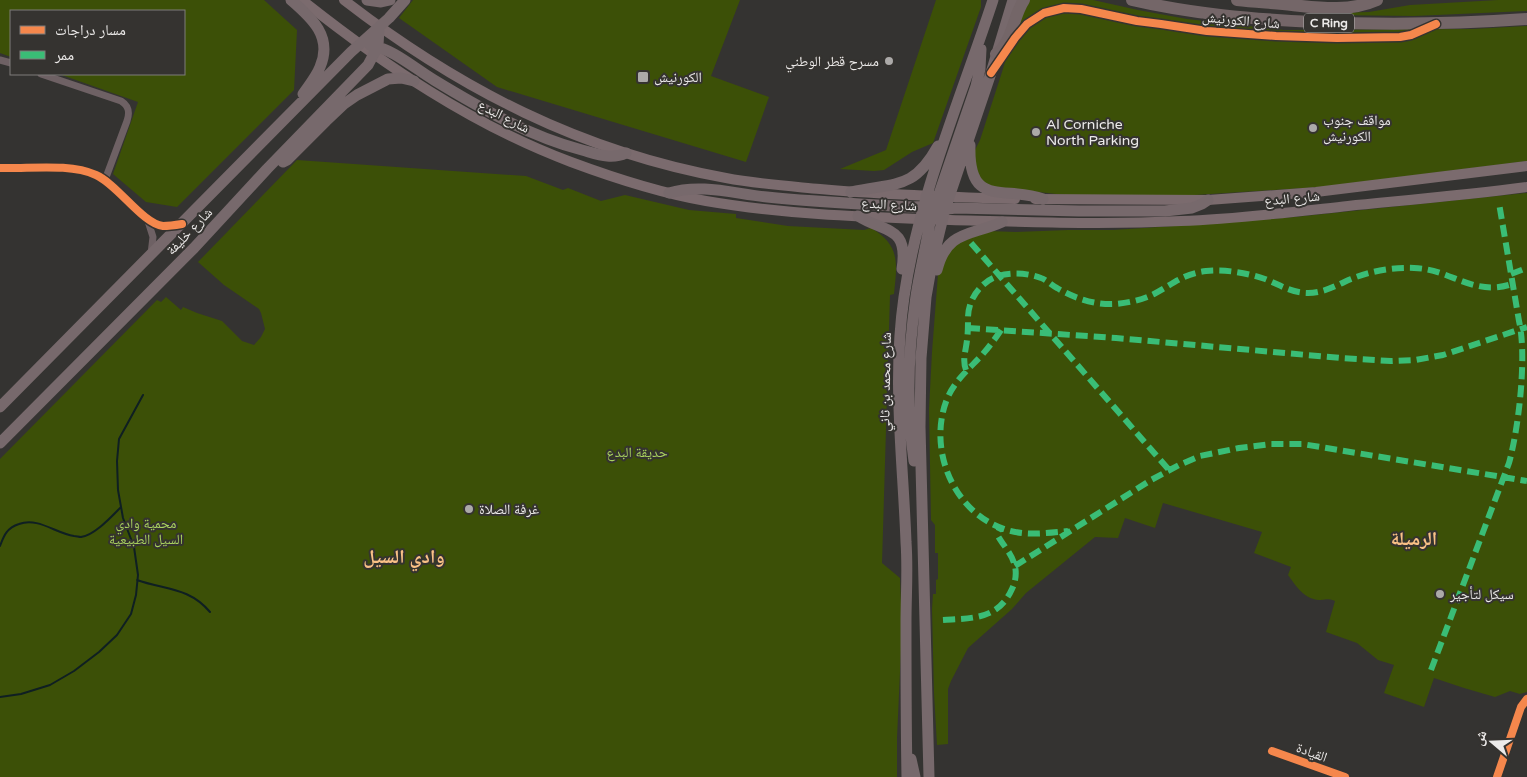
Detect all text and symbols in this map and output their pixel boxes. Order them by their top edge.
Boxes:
street label: شارع الكورنيش [1201,9,1281,33]
legend [10,10,185,75]
road number: C Ring [1304,13,1354,32]
text: مسار دراجات [55,21,126,39]
text: ممر [54,46,74,64]
place label: مسرح قطر الوطني [785,53,879,73]
marker: مسرح قطر الوطني [883,55,895,67]
place label: الكورنيش [654,69,702,86]
marker: الكورنيش [636,70,650,84]
street label: شارع البدع [475,96,532,138]
place label: مواقف جنوب الكورنيش [1323,112,1391,145]
place label: Al Corniche North Parking [1046,116,1139,149]
marker: مواقف جنوب الكورنيش [1307,122,1319,134]
marker: Al Corniche North Parking [1030,126,1042,138]
street label: شارع البدع [1264,188,1321,210]
street label: شارع البدع [861,195,917,215]
street label: شارع خليفة [163,204,217,259]
street label: شارع محمد بن ثاني [876,332,897,432]
park label: حديقة البدع [606,444,668,462]
place label: غرفة الصلاة [479,501,539,518]
marker: غرفة الصلاة [463,503,475,515]
park label: محمية وادي السيل الطبيعية [109,515,183,548]
district label: الرميلة [1391,528,1437,550]
district label: وادي السيل [363,546,445,572]
place label: سيكل لتأجير [1449,586,1514,603]
marker: سيكل لتأجير [1434,588,1446,600]
north arrow [1467,717,1517,767]
text: ش [1470,728,1491,748]
street label: القيادة [1294,739,1330,766]

